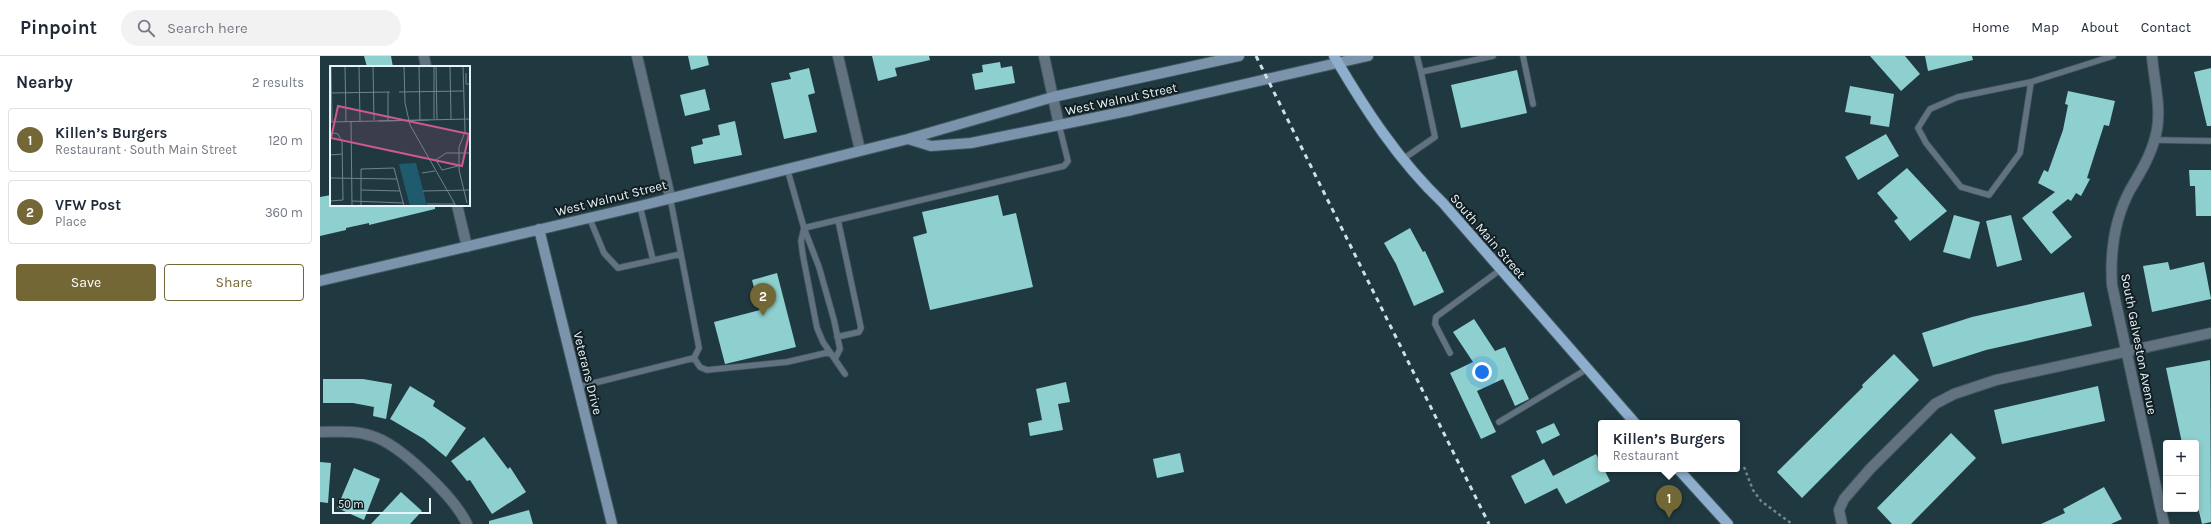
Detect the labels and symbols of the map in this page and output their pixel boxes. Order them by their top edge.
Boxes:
inset map [330,66,470,206]
street label: West Walnut Street [1064,80,1178,118]
street label: West Walnut Street [554,177,668,219]
street label: South Main Street [1447,191,1529,281]
street label: South Galveston Avenue [2118,272,2160,416]
pin: 2 [750,283,776,316]
street label: Veterans Drive [570,330,606,416]
your location [1472,362,1492,382]
pin: 1 [1656,485,1682,518]
scale bar [332,496,431,515]

